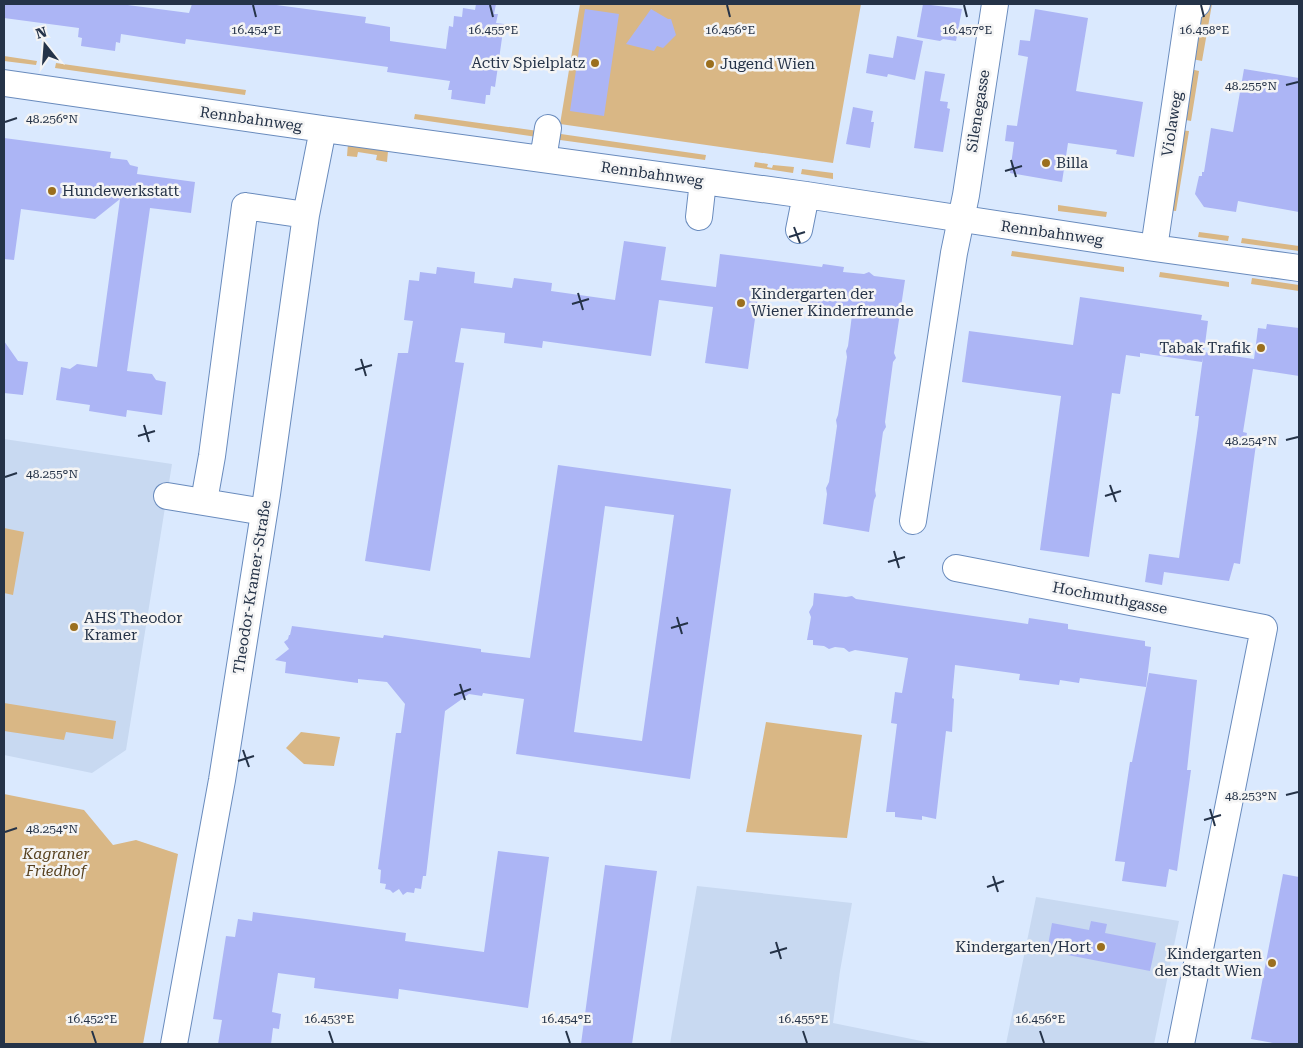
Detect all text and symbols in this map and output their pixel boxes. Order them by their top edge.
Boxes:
north arrow [20,20,70,70]
text: N [34,23,49,42]
text: 16.454°E [231,23,281,37]
text: 16.455°E [468,23,518,37]
text: 16.456°E [705,23,755,37]
text: 16.457°E [942,23,992,37]
text: 16.458°E [1179,23,1229,37]
place label: Activ Spielplatz [471,54,585,72]
place label: Jugend Wien [720,55,815,73]
marker: Activ Spielplatz [589,57,601,69]
marker: Jugend Wien [704,58,716,70]
street label: Silenegasse [963,68,993,154]
text: 48.255°N [1225,79,1277,93]
street label: Violaweg [1158,90,1186,158]
street label: Rennbahnweg [199,103,304,135]
text: 48.256°N [26,112,78,126]
place label: Billa [1056,154,1088,172]
marker: Billa [1040,157,1052,169]
street label: Rennbahnweg [600,158,705,190]
place label: Hundewerkstatt [62,182,179,200]
marker: Hundewerkstatt [46,185,58,197]
street label: Rennbahnweg [1000,217,1105,249]
place label: Kindergarten der Wiener Kinderfreunde [751,285,913,320]
marker: Kindergarten der Wiener Kinderfreunde [735,297,747,309]
place label: Tabak Trafik [1159,339,1251,357]
marker: Tabak Trafik [1255,342,1267,354]
text: 48.254°N [1225,434,1277,448]
text: 48.255°N [26,467,78,481]
street label: Theodor-Kramer-Straße [229,499,275,675]
street label: Hochmuthgasse [1051,578,1169,618]
place label: AHS Theodor Kramer [84,609,182,644]
marker: AHS Theodor Kramer [68,621,80,633]
text: 48.253°N [1225,789,1277,803]
text: 48.254°N [26,822,78,836]
park label: Kagraner Friedhof [22,845,90,880]
place label: Kindergarten/Hort [955,938,1091,956]
marker: Kindergarten/Hort [1095,941,1107,953]
place label: Kindergarten der Stadt Wien [1155,945,1262,980]
marker: Kindergarten der Stadt Wien [1266,957,1278,969]
text: 16.452°E [67,1012,117,1026]
text: 16.453°E [304,1012,354,1026]
text: 16.454°E [541,1012,591,1026]
text: 16.455°E [778,1012,828,1026]
text: 16.456°E [1015,1012,1065,1026]

